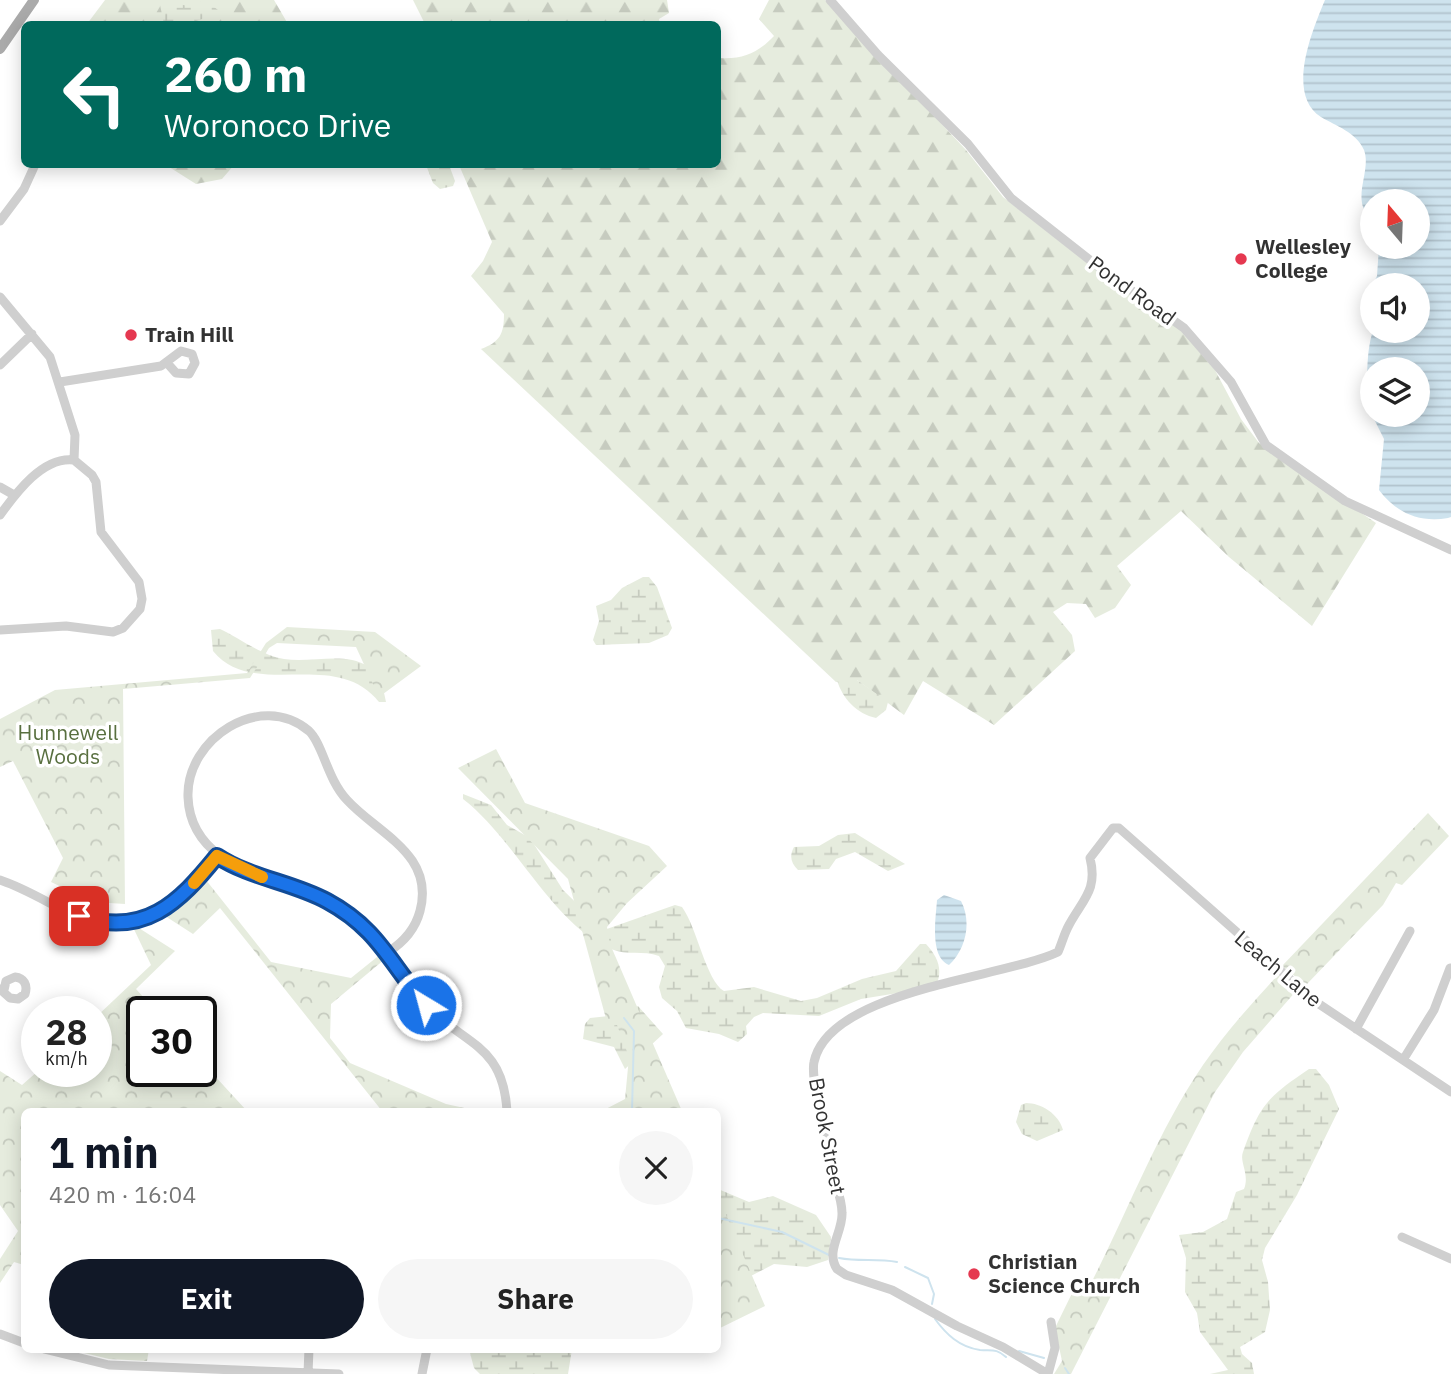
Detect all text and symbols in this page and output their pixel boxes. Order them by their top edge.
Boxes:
text: 260 m [164,42,308,105]
icon: left [49,49,140,140]
text: Woronoco Drive [164,104,391,146]
north arrow [1360,189,1430,259]
map controls [1360,189,1430,427]
place label: Wellesley College [1255,232,1352,284]
street label: Pond Road [1083,249,1182,331]
marker: Wellesley College [1233,251,1249,267]
button: sound [1360,273,1430,343]
place label: Train Hill [145,320,234,348]
marker: Train Hill [123,327,139,343]
button: layers [1360,357,1430,427]
park label: Hunnewell Woods [18,718,119,770]
pin [49,886,109,946]
icon: arrive [60,897,98,935]
street label: Leach Lane [1229,924,1328,1013]
position arrow [389,968,463,1042]
speed limit sign: 30 [126,996,217,1087]
text: 28 [45,1009,88,1055]
text: km/h [45,1047,88,1070]
street label: Brook Street [803,1075,853,1197]
text: 1 min [49,1125,159,1180]
button: close [619,1131,693,1205]
text: 420 m · 16:04 [49,1179,196,1209]
place label: Christian Science Church [988,1247,1140,1299]
button: Exit [49,1259,364,1339]
button: Share [378,1259,693,1339]
marker: Christian Science Church [966,1266,982,1282]

